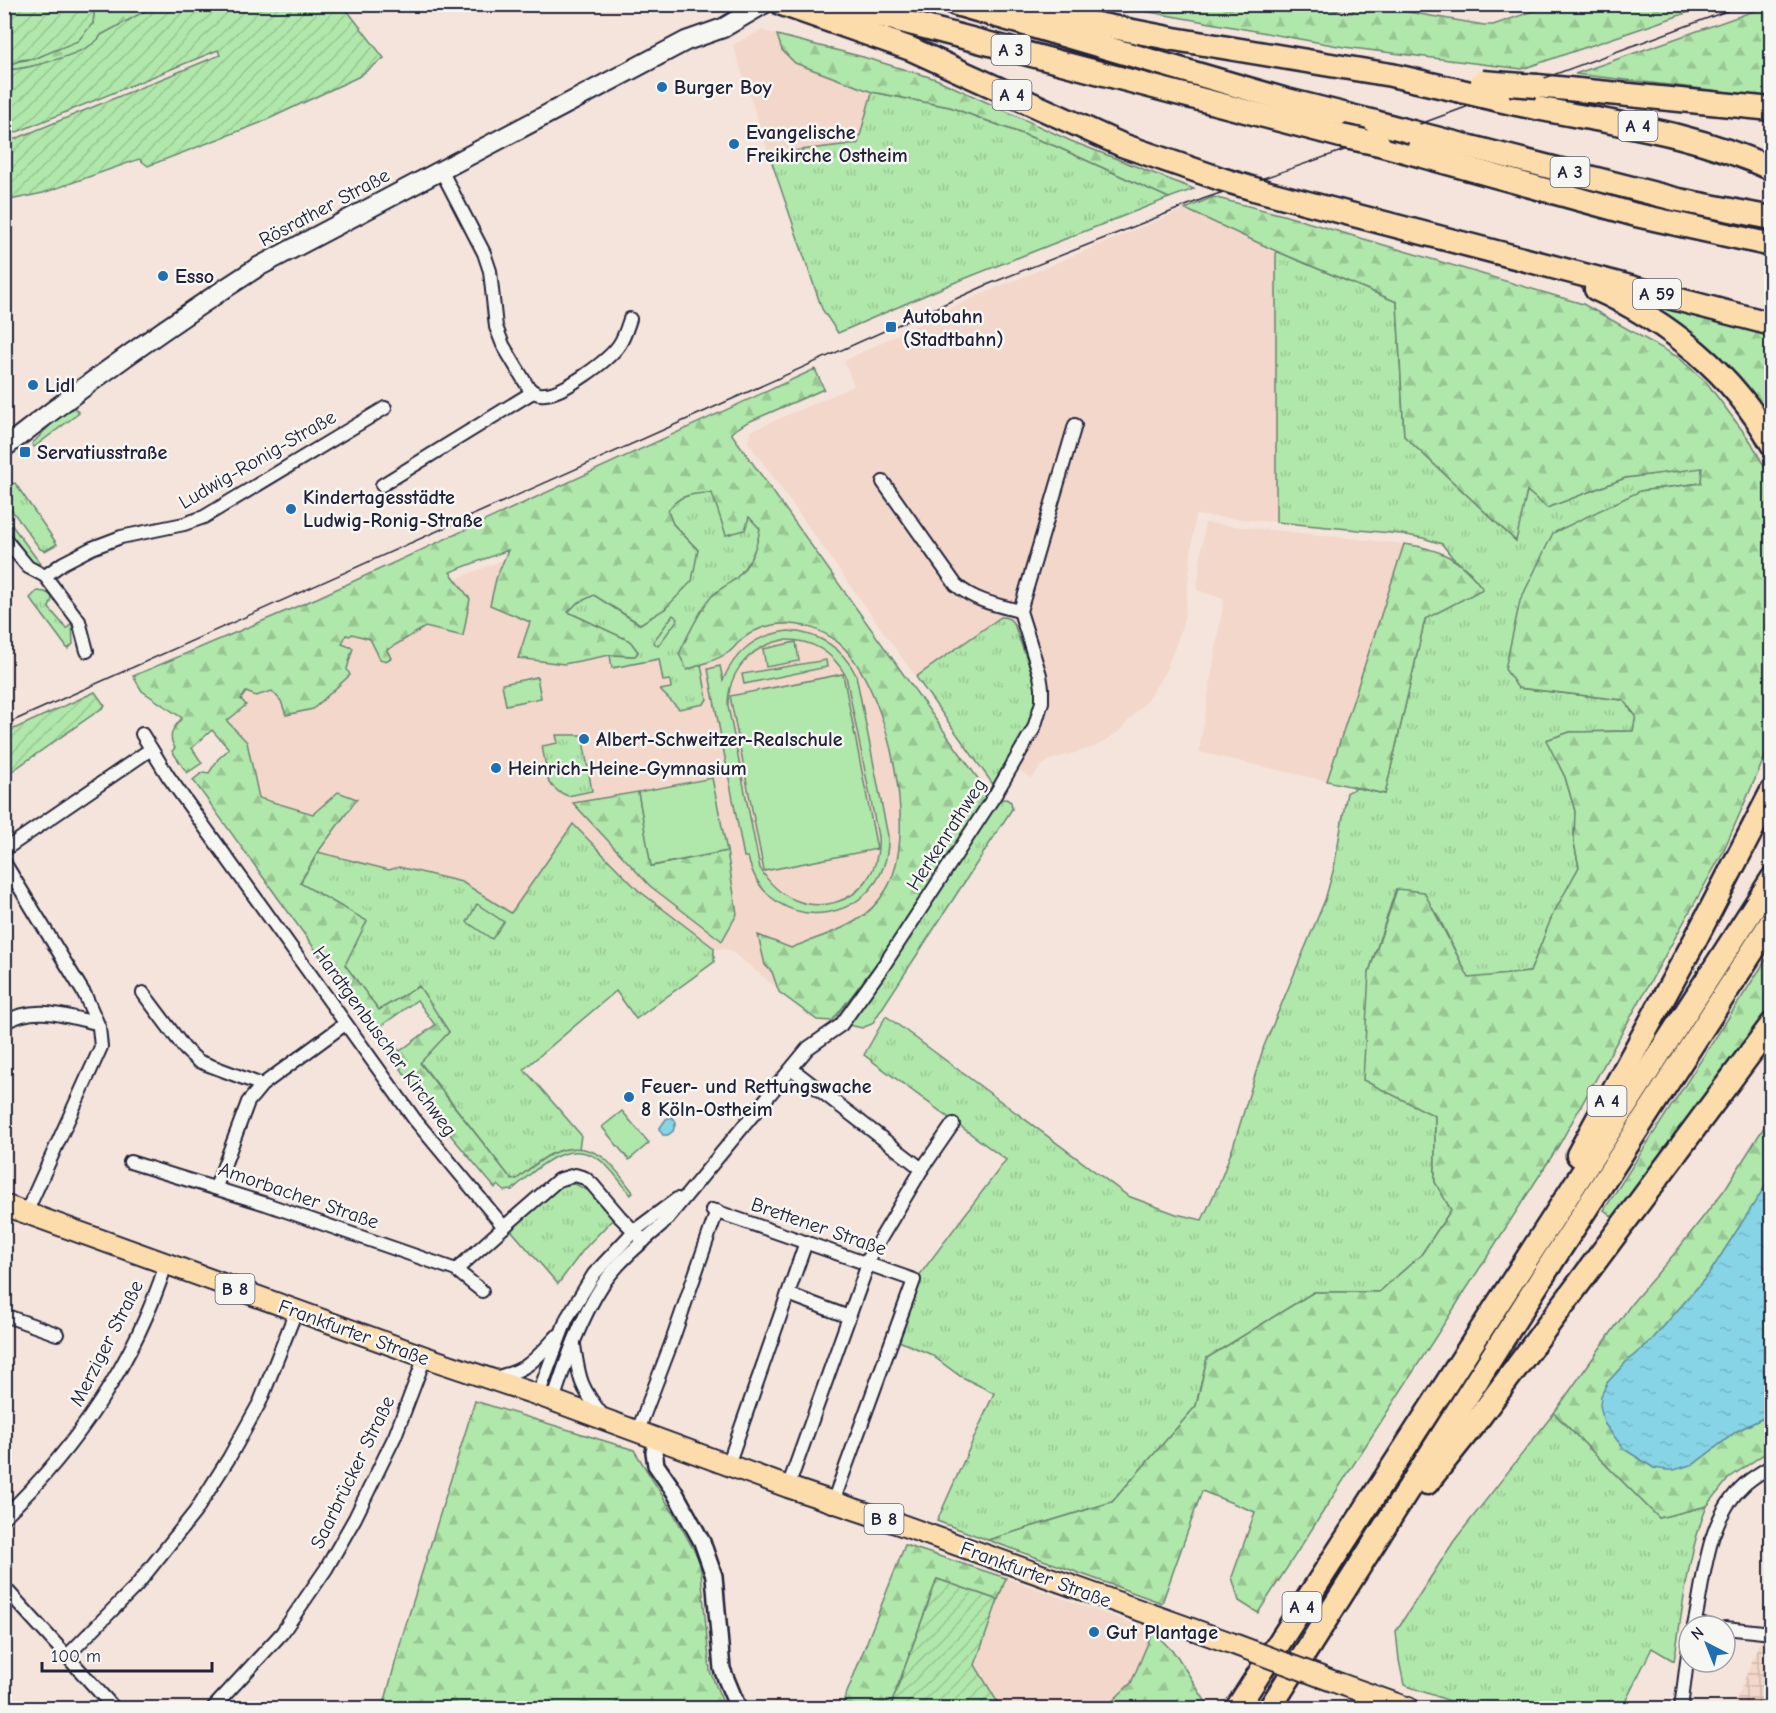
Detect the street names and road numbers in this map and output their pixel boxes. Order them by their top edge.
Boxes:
road number: A 3 [992,35,1030,65]
road number: A 4 [992,80,1032,110]
road number: A 4 [1618,111,1658,141]
road number: A 3 [1550,157,1590,187]
street label: Rösrather Straße [255,163,393,252]
road number: A 59 [1633,279,1681,309]
street label: Ludwig-Ronig-Straße [175,405,340,514]
street label: Herkenrathweg [902,774,991,895]
street label: Hardtgenbuscher Kirchweg [308,942,461,1141]
road number: A 4 [1588,1086,1626,1116]
street label: Amorbacher Straße [216,1157,382,1234]
street label: Brettener Straße [748,1193,890,1260]
road number: B 8 [216,1274,254,1304]
street label: Merziger Straße [65,1276,148,1410]
street label: Frankfurter Straße [275,1294,432,1370]
street label: Saarbrücker Straße [305,1392,399,1552]
road number: B 8 [864,1504,904,1534]
street label: Frankfurter Straße [957,1536,1114,1612]
road number: A 4 [1282,1592,1322,1622]

